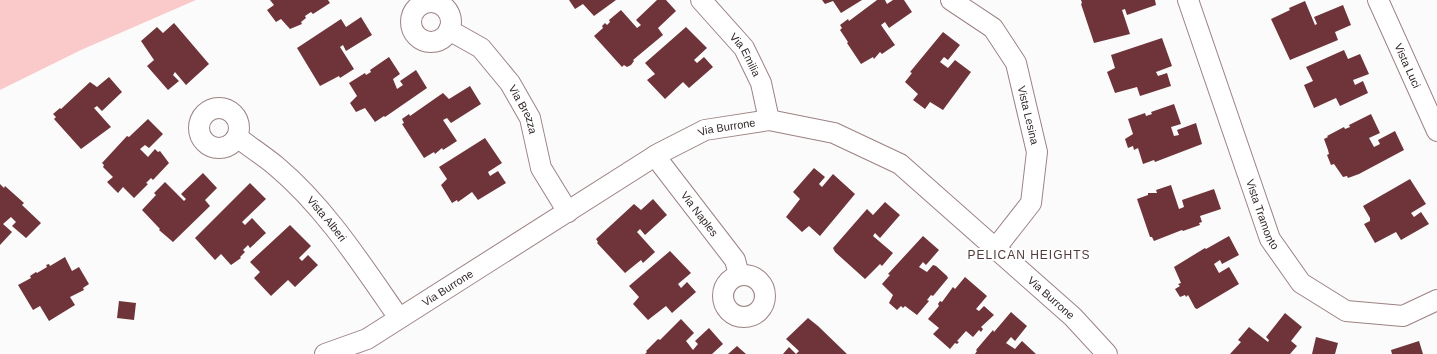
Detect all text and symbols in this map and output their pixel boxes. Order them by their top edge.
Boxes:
street label: Via Emilia [728,31,763,79]
street label: Vista Luci [1392,42,1423,90]
street label: Via Brezza [506,83,539,136]
street label: Vista Lesina [1016,85,1041,147]
street label: Via Burrone [696,116,756,139]
street label: Vista Tramonto [1244,178,1281,252]
street label: Via Naples [679,189,721,239]
street label: Vista Alberi [305,194,349,244]
district label: PELICAN HEIGHTS [967,248,1091,262]
street label: Via Burrone [420,267,475,308]
street label: Via Burrone [1025,274,1077,321]

